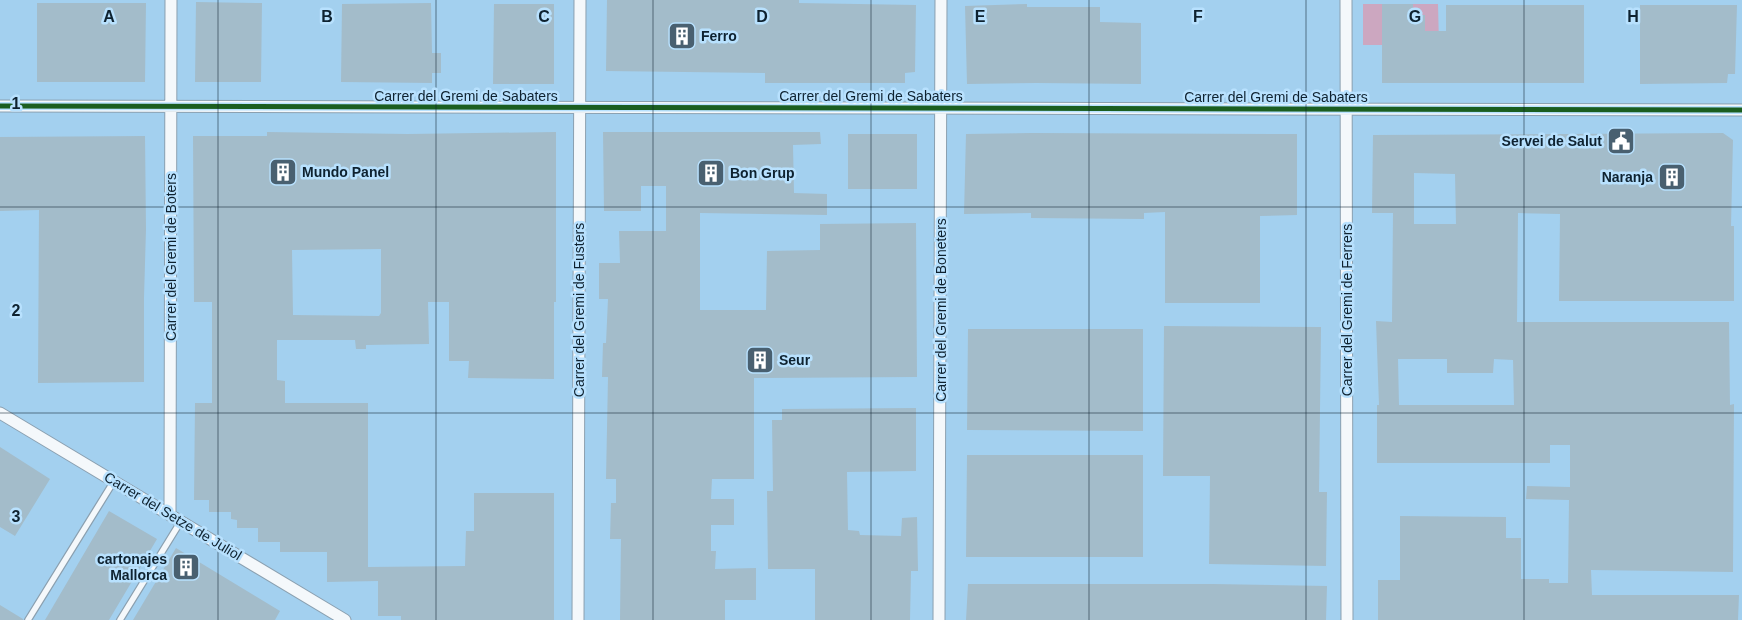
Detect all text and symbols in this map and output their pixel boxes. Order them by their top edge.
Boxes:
text: A [103,8,115,25]
text: B [321,8,333,25]
text: C [538,8,550,25]
text: D [756,8,768,25]
text: E [975,8,986,25]
text: F [1193,8,1203,25]
text: G [1409,8,1421,25]
text: H [1627,8,1639,25]
building icon: Ferro [667,21,697,51]
place label: Ferro [701,28,737,44]
street label: Carrer del Gremi de Sabaters [374,88,558,104]
street label: Carrer del Gremi de Sabaters [779,88,963,104]
street label: Carrer del Gremi de Sabaters [1184,89,1368,105]
text: 1 [12,95,21,112]
public building icon: Servei de Salut [1606,126,1636,156]
place label: Servei de Salut [1502,133,1602,149]
building icon: Mundo Panel [268,157,298,187]
building icon: Bon Grup [696,158,726,188]
building icon: Naranja [1657,162,1687,192]
place label: Mundo Panel [302,164,389,180]
place label: Bon Grup [730,165,795,181]
place label: Naranja [1602,169,1653,185]
street label: Carrer del Gremi de Boters [163,173,179,341]
street label: Carrer del Gremi de Boneters [933,218,949,402]
street label: Carrer del Gremi de Fusters [571,223,587,397]
street label: Carrer del Gremi de Ferrers [1339,224,1355,396]
text: 2 [12,302,21,319]
building icon: Seur [745,345,775,375]
place label: Seur [779,352,811,368]
street label: Carrer del Setze de Juliol [102,469,244,563]
text: 3 [12,508,21,525]
place label: cartonajes Mallorca [97,551,167,583]
building icon: cartonajes Mallorca [171,552,201,582]

